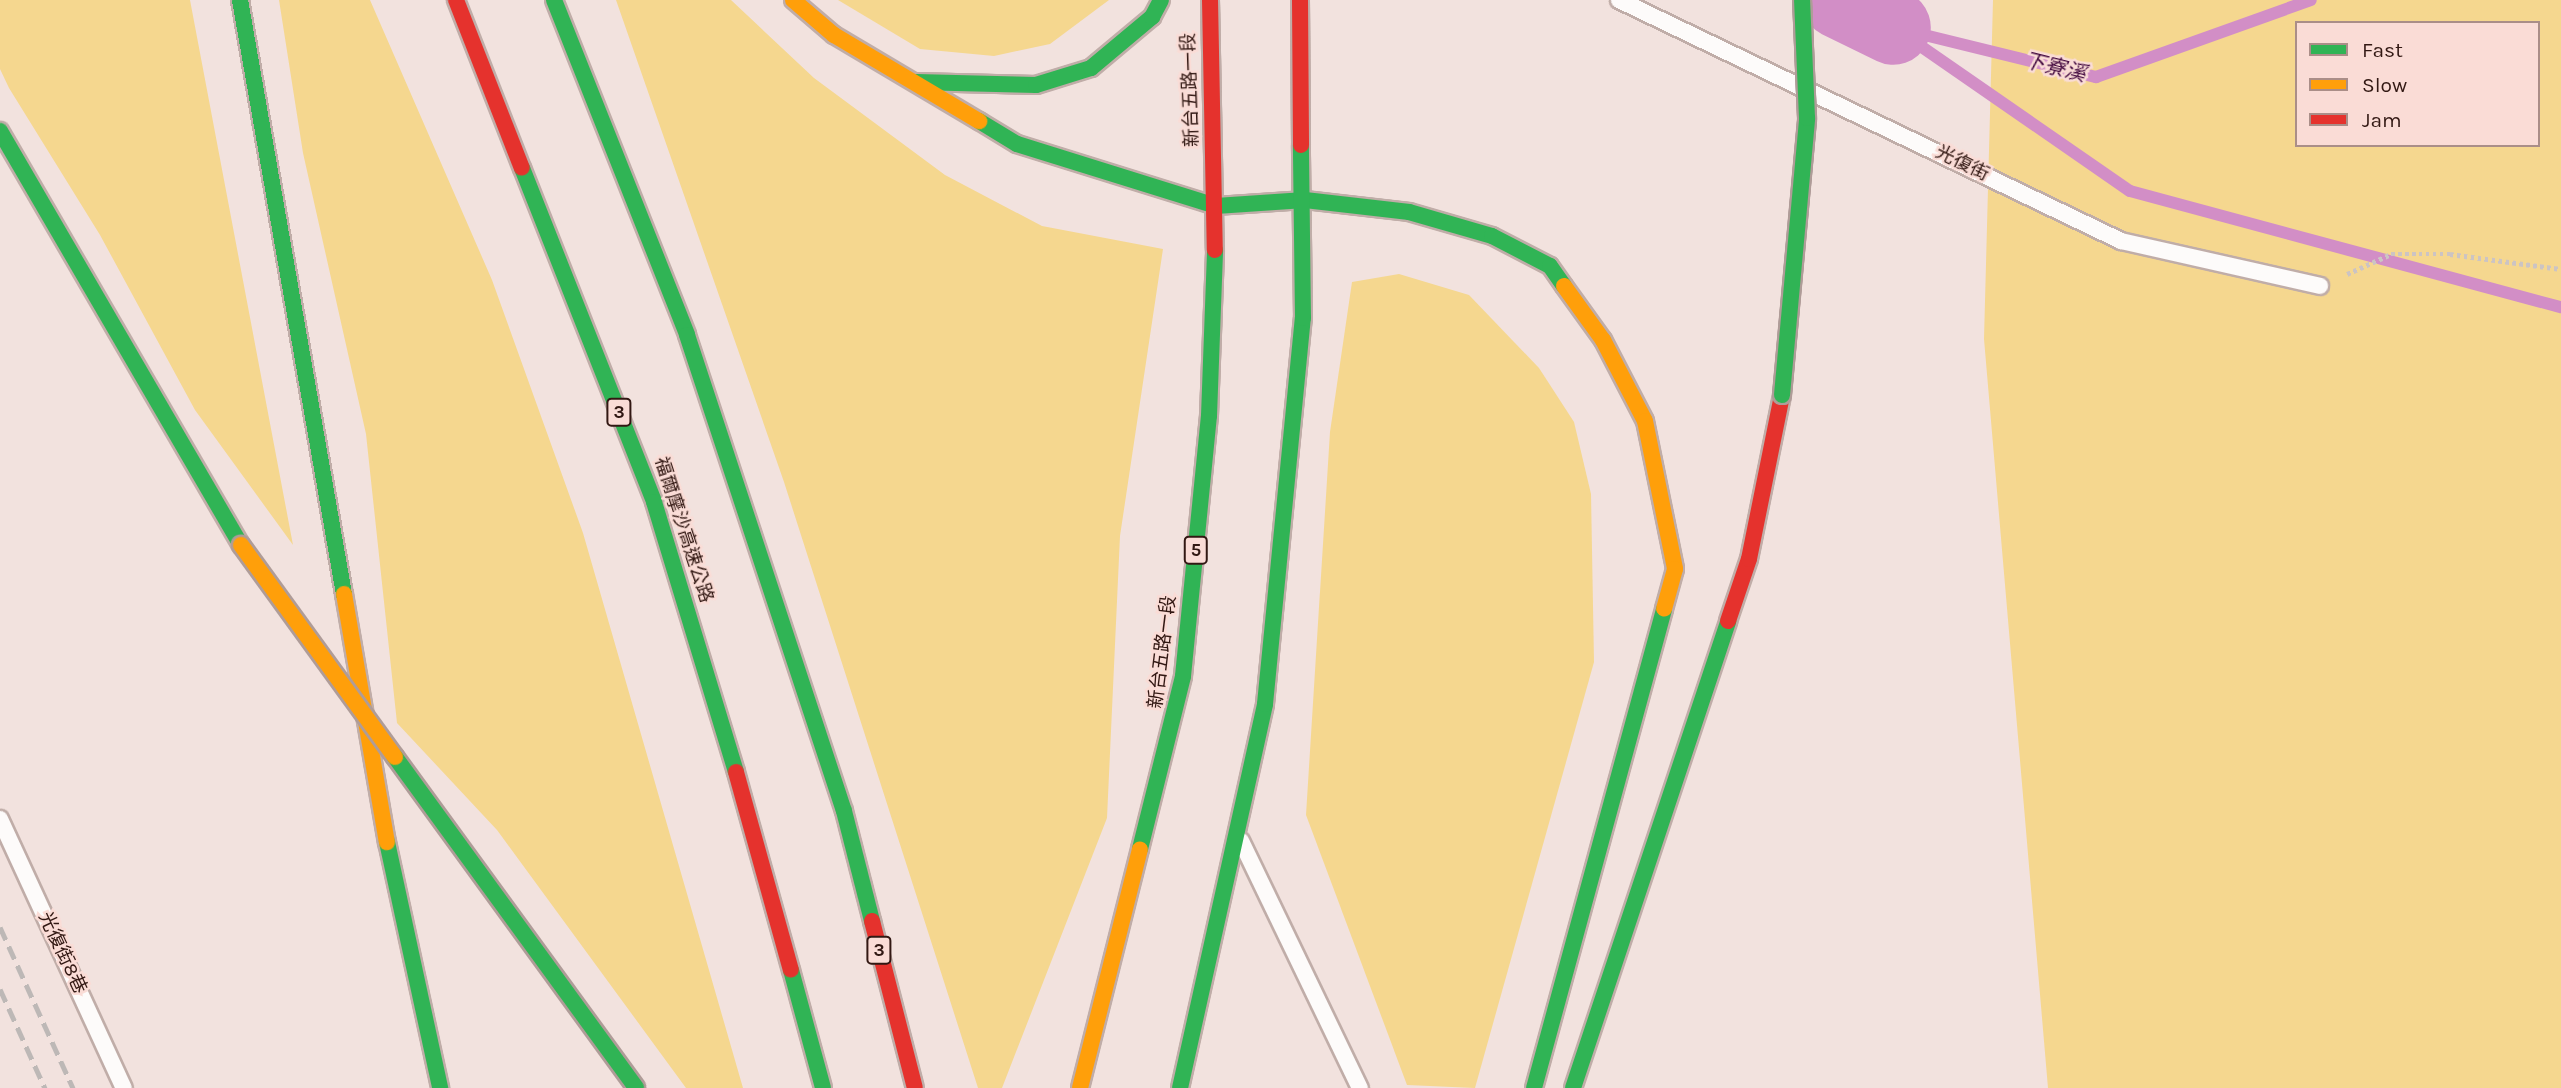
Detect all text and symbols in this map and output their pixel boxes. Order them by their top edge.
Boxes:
legend [2295,21,2540,147]
street label: 新台五路一段 [1178,33,1204,147]
text: Fast [2362,38,2403,62]
water label: 下寮溪 [2021,47,2089,87]
text: Slow [2362,73,2407,97]
text: Jam [2362,108,2402,132]
street label: 光復街 [1931,141,1993,187]
road number: 3 [605,398,633,426]
street label: 福爾摩沙高速公路 [649,454,717,606]
road number: 5 [1184,536,1208,564]
street label: 新台五路一段 [1145,594,1181,710]
street label: 光復街8巷 [33,908,91,998]
road number: 3 [865,936,893,965]

